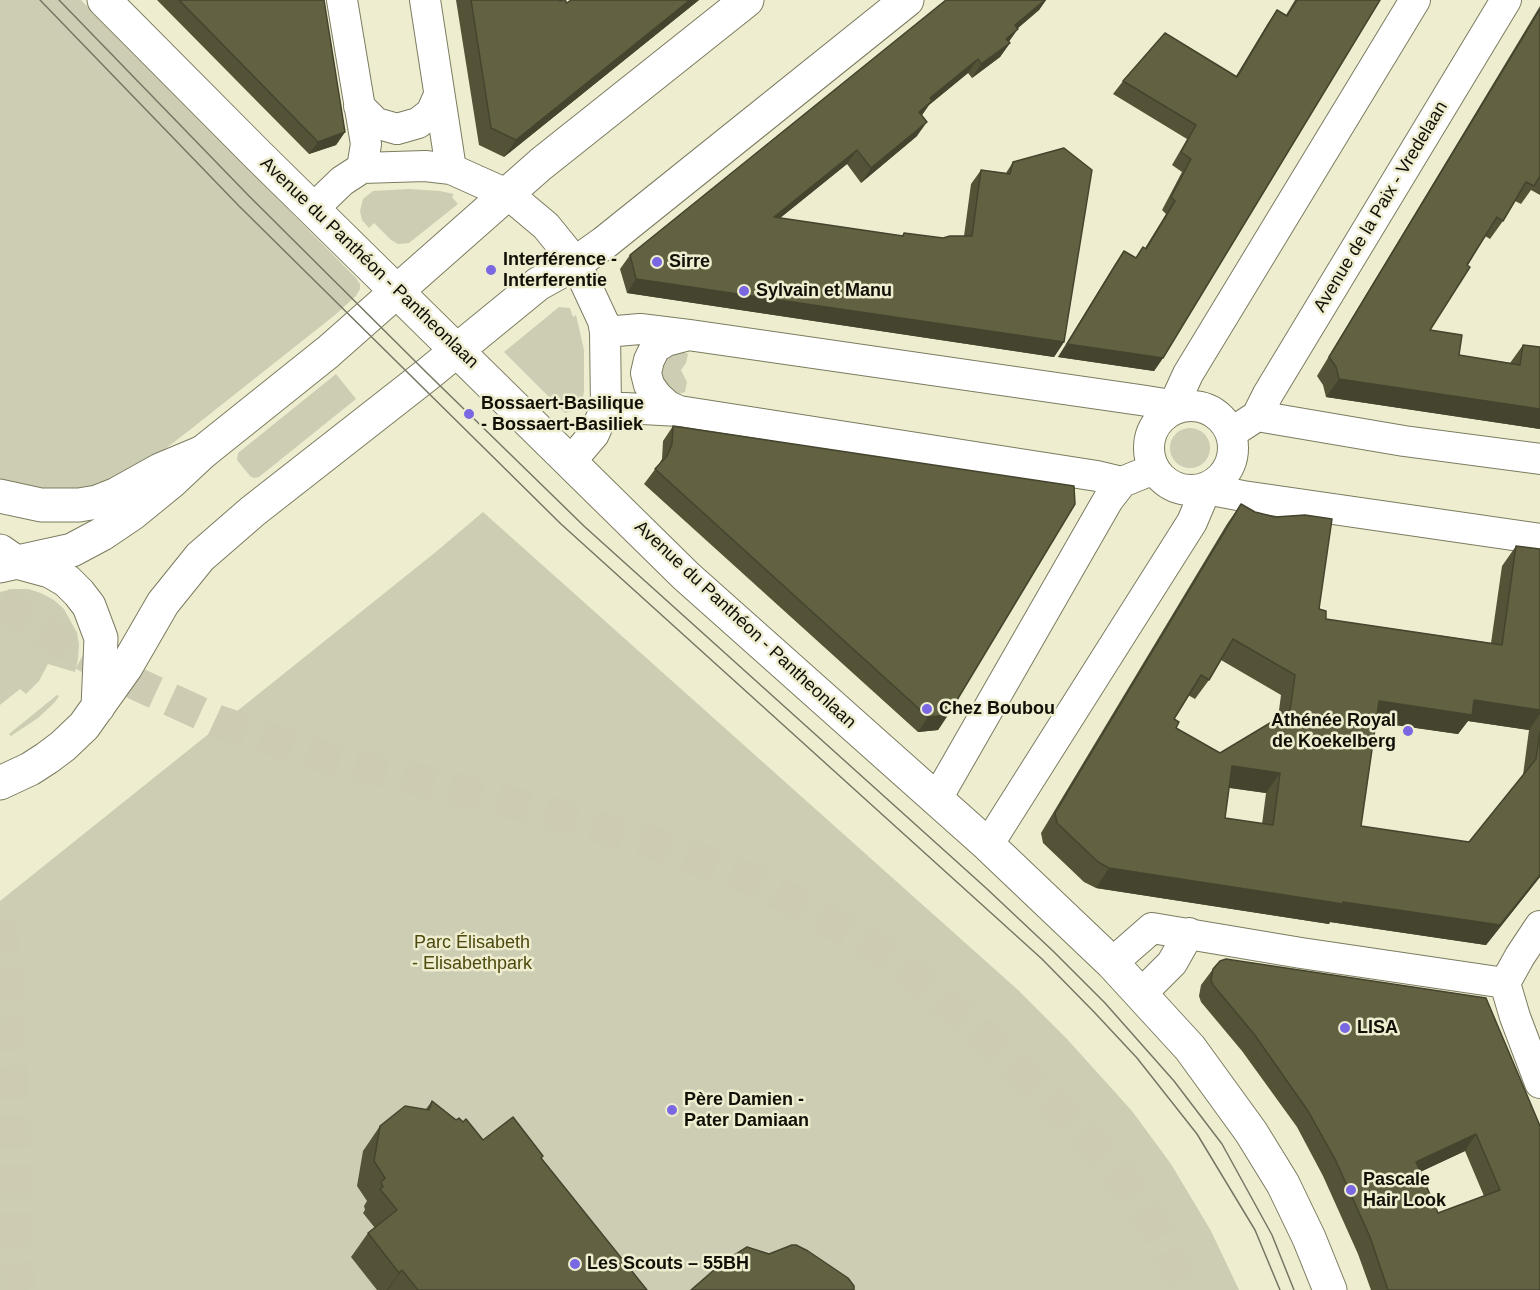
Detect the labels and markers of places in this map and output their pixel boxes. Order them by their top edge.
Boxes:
place label: Interférence - Interferentie [503,249,617,292]
place label: Sirre [669,251,710,273]
marker: Sirre [650,255,664,269]
marker: Interférence - Interferentie [484,263,498,277]
place label: Sylvain et Manu [756,280,892,302]
marker: Sylvain et Manu [737,284,751,298]
place label: Bossaert-Basilique - Bossaert-Basiliek [481,393,644,436]
marker: Bossaert-Basilique - Bossaert-Basiliek [462,407,476,421]
place label: Chez Boubou [939,698,1055,720]
marker: Chez Boubou [920,702,934,716]
place label: Athénée Royal de Koekelberg [1271,710,1396,752]
marker: Athénée Royal de Koekelberg [1401,724,1415,738]
place label: LISA [1357,1017,1398,1039]
marker: LISA [1338,1021,1352,1035]
place label: Père Damien - Pater Damiaan [684,1089,809,1132]
marker: Père Damien - Pater Damiaan [665,1103,679,1117]
place label: Pascale Hair Look [1363,1169,1446,1212]
marker: Pascale Hair Look [1344,1183,1358,1197]
place label: Les Scouts – 55BH [587,1253,749,1275]
marker: Les Scouts – 55BH [568,1257,582,1271]

